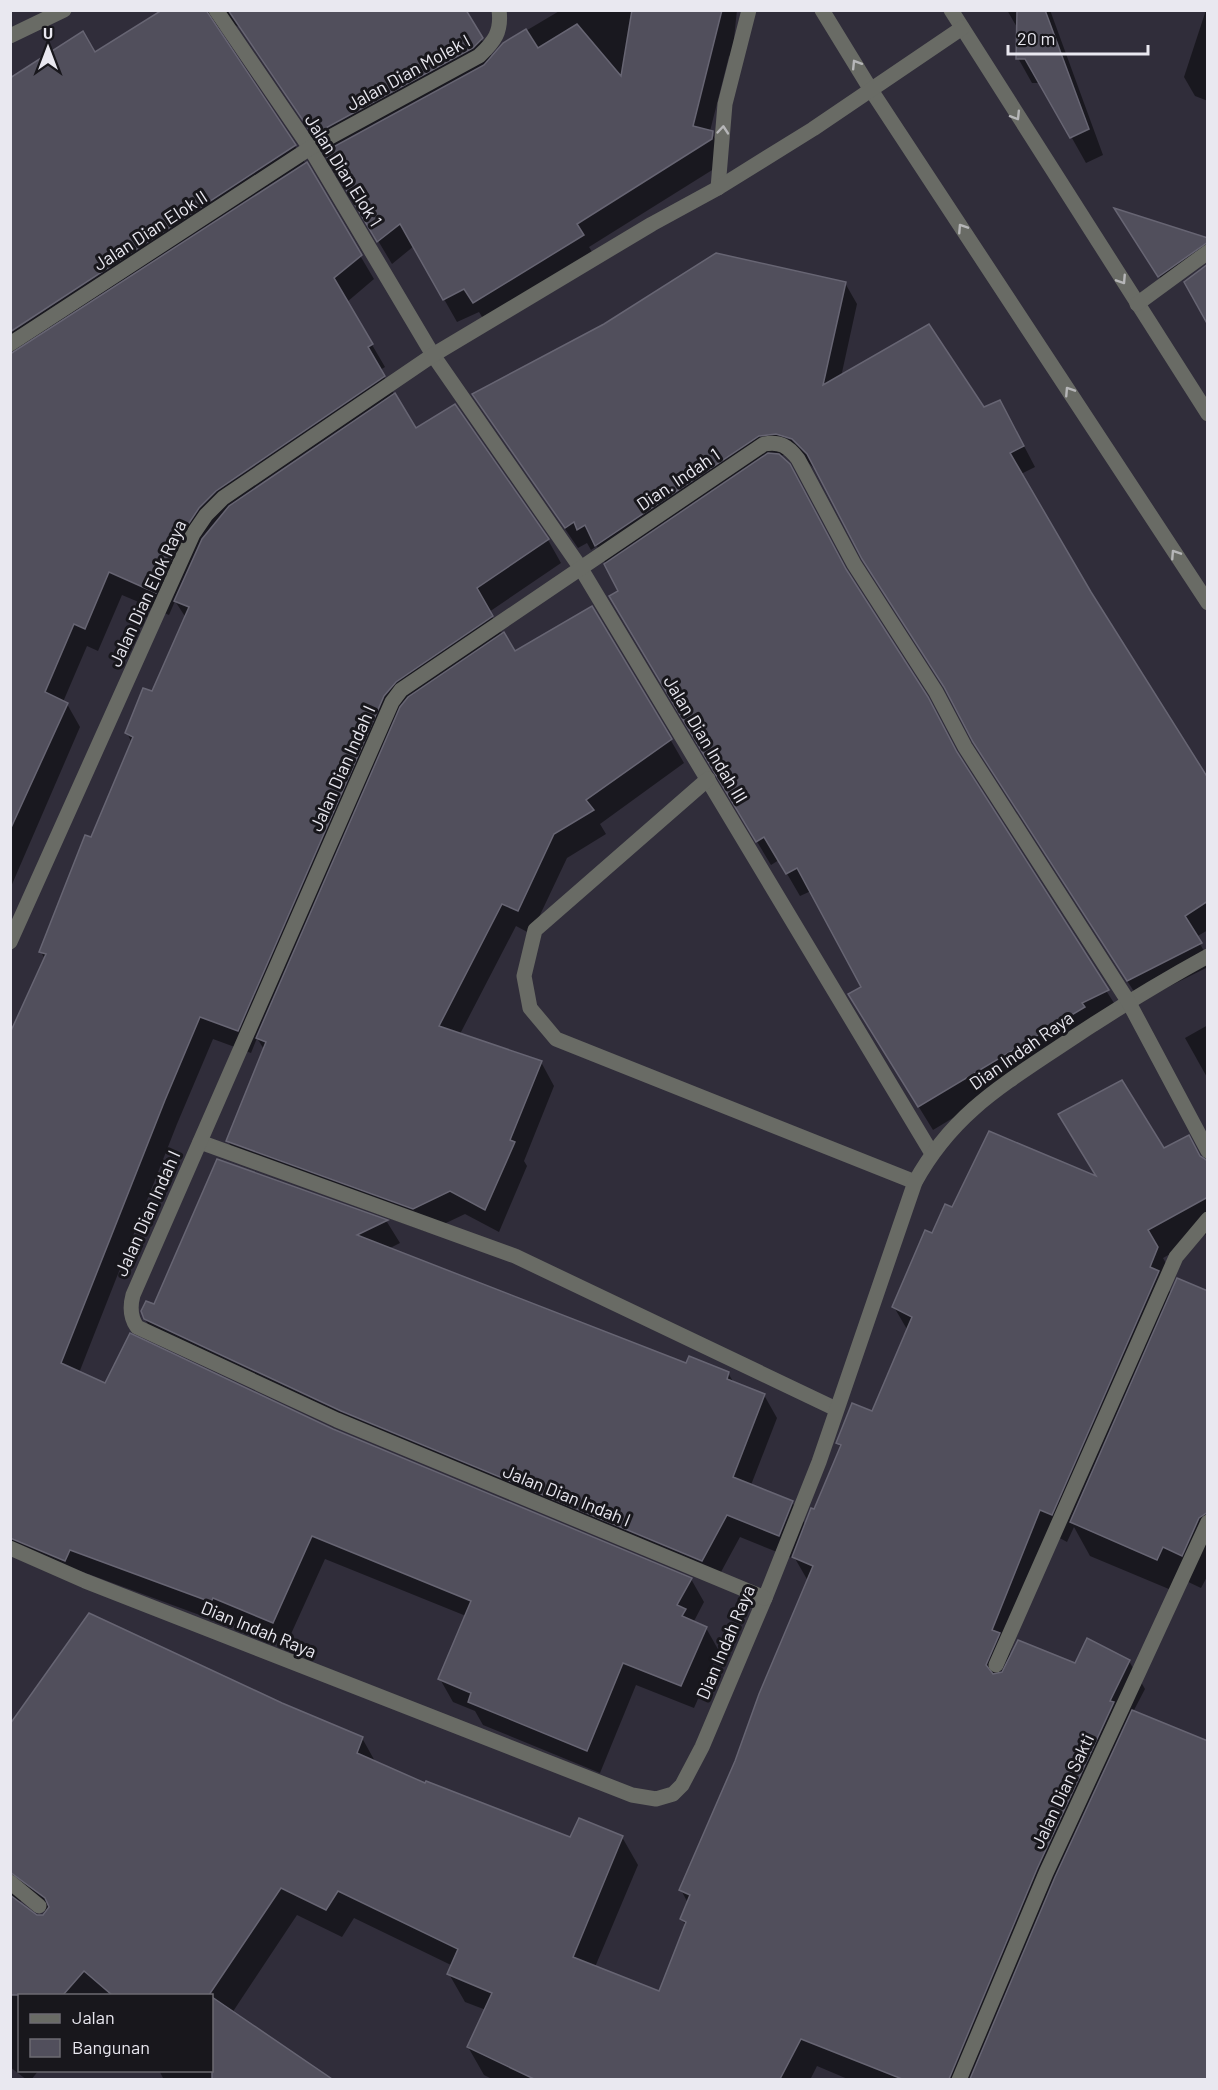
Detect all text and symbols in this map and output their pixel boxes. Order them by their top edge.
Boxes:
north arrow [18,18,78,78]
scale bar [1008,18,1148,56]
text: U [43,23,53,42]
text: 20 m [1017,27,1055,49]
street label: Jalan Dian Molek I [342,29,474,115]
one-way arrow [851,60,863,70]
street label: Jalan Dian Elok 1 [301,110,387,230]
one-way arrow [1009,110,1021,120]
one-way arrow [716,125,729,134]
street label: Jalan Dian Elok II [89,185,211,275]
one-way arrow [957,224,969,234]
one-way arrow [1114,274,1126,284]
one-way arrow [1064,387,1076,397]
street label: Dian. Indah 1 [632,443,724,515]
street label: Jalan Dian Elok Raya [103,516,191,670]
one-way arrow [1171,550,1183,560]
street label: Jalan Dian Indah III [659,671,753,807]
street label: Jalan Dian Indah I [304,702,380,834]
street label: Dian Indah Raya [965,1006,1077,1094]
street label: Jalan Dian Indah I [109,1147,185,1279]
street label: Jalan Dian Indah I [500,1459,634,1531]
street label: Dian Indah Raya [691,1581,759,1703]
street label: Dian Indah Raya [198,1596,320,1662]
street label: Jalan Dian Sakti [1026,1730,1098,1852]
legend [18,1994,213,2072]
text: Jalan [72,2006,115,2028]
text: Bangunan [72,2036,150,2058]

